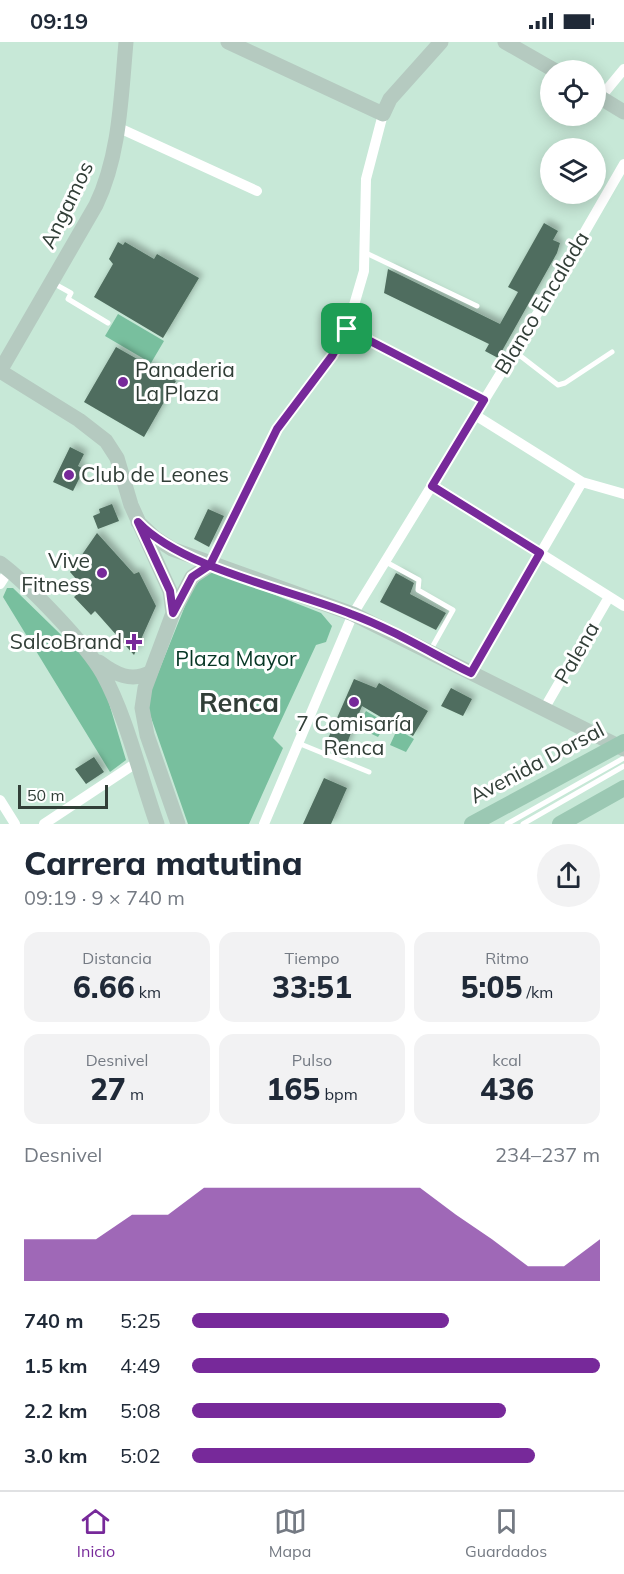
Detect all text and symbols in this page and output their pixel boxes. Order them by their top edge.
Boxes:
text: 09:19 [30,7,88,35]
map controls [540,60,606,204]
button: locate [540,60,606,126]
button: layers [540,138,606,204]
street label: Angamos [34,157,98,252]
street label: Blanco Encalada [488,226,594,379]
pin [321,303,372,354]
icon: arrive [330,312,363,345]
place label: Panaderia La Plaza [135,356,235,406]
marker: Panaderia La Plaza [116,375,130,389]
place label: Club de Leones [81,461,229,487]
marker: Club de Leones [62,468,76,482]
place label: Vive Fitness [21,547,90,597]
marker: Vive Fitness [95,566,109,580]
street label: Palena [548,617,604,688]
place label: SalcoBrand [10,628,122,654]
marker: SalcoBrand [127,635,141,649]
park label: Plaza Mayor [175,645,297,671]
district label: Renca [199,685,279,719]
marker: 7 Comisaría Renca [347,695,361,709]
place label: 7 Comisaría Renca [296,710,412,760]
street label: Avenida Dorsal [465,716,608,808]
scale bar [18,782,108,809]
text: 50 m [27,785,64,805]
text: Carrera matutina [24,842,303,883]
button: share [537,844,600,907]
text: 09:19 · 9 × 740 m [24,885,185,910]
text: Distancia [82,948,152,968]
text: Tiempo [285,948,339,968]
text: Ritmo [485,948,529,968]
text: 6.66 [73,968,135,1006]
text: 33:51 [272,968,352,1006]
text: 5:05 [461,968,522,1006]
text: km [135,982,161,1002]
text: /km [522,982,553,1002]
text: Desnivel [86,1050,148,1070]
text: Pulso [292,1050,332,1070]
text: kcal [492,1050,522,1070]
text: 27 [90,1070,126,1108]
text: 165 [266,1070,320,1108]
text: 436 [480,1070,534,1108]
text: m [126,1084,144,1104]
text: bpm [320,1084,358,1104]
text: Desnivel [24,1142,102,1167]
text: 234–237 m [495,1142,600,1167]
text: 740 m [24,1308,83,1333]
text: 5:25 [120,1308,161,1333]
text: 1.5 km [24,1353,87,1378]
text: 4:49 [120,1353,161,1378]
text: 2.2 km [24,1398,87,1423]
text: 5:08 [120,1398,161,1423]
text: 3.0 km [24,1443,87,1468]
text: 5:02 [120,1443,161,1468]
tab: Inicio [77,1505,115,1561]
tab: Mapa [269,1505,311,1561]
tab: Guardados [465,1505,547,1561]

